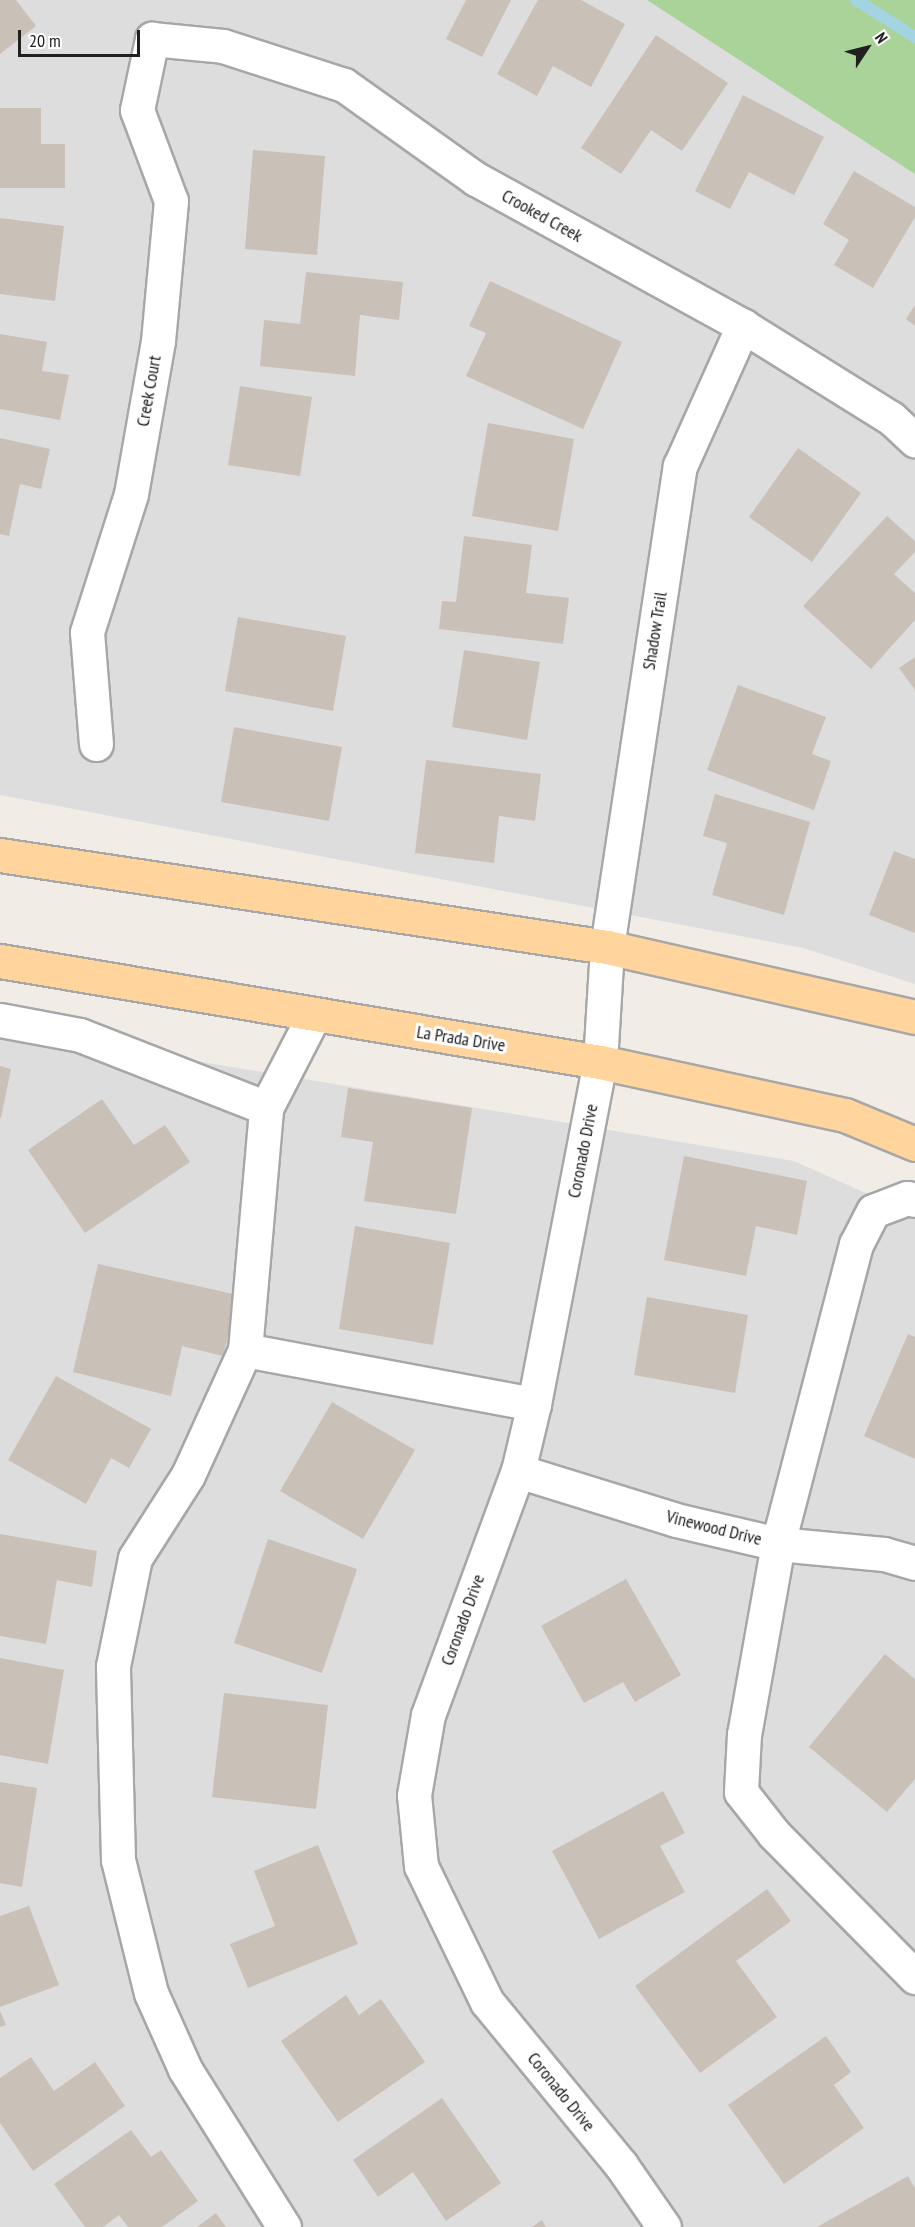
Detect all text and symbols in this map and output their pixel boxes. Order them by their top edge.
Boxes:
scale bar [21,18,142,56]
north arrow [837,18,897,78]
text: N [871,28,892,47]
text: 20 m [29,29,61,52]
street label: Crooked Creek [498,185,586,247]
street label: Creek Court [132,354,166,428]
street label: Shadow Trail [638,590,672,672]
street label: La Prada Drive [415,1021,507,1057]
street label: Coronado Drive [563,1102,603,1200]
street label: Vinewood Drive [664,1506,764,1550]
street label: Coronado Drive [437,1571,489,1669]
street label: Coronado Drive [523,2048,599,2136]

